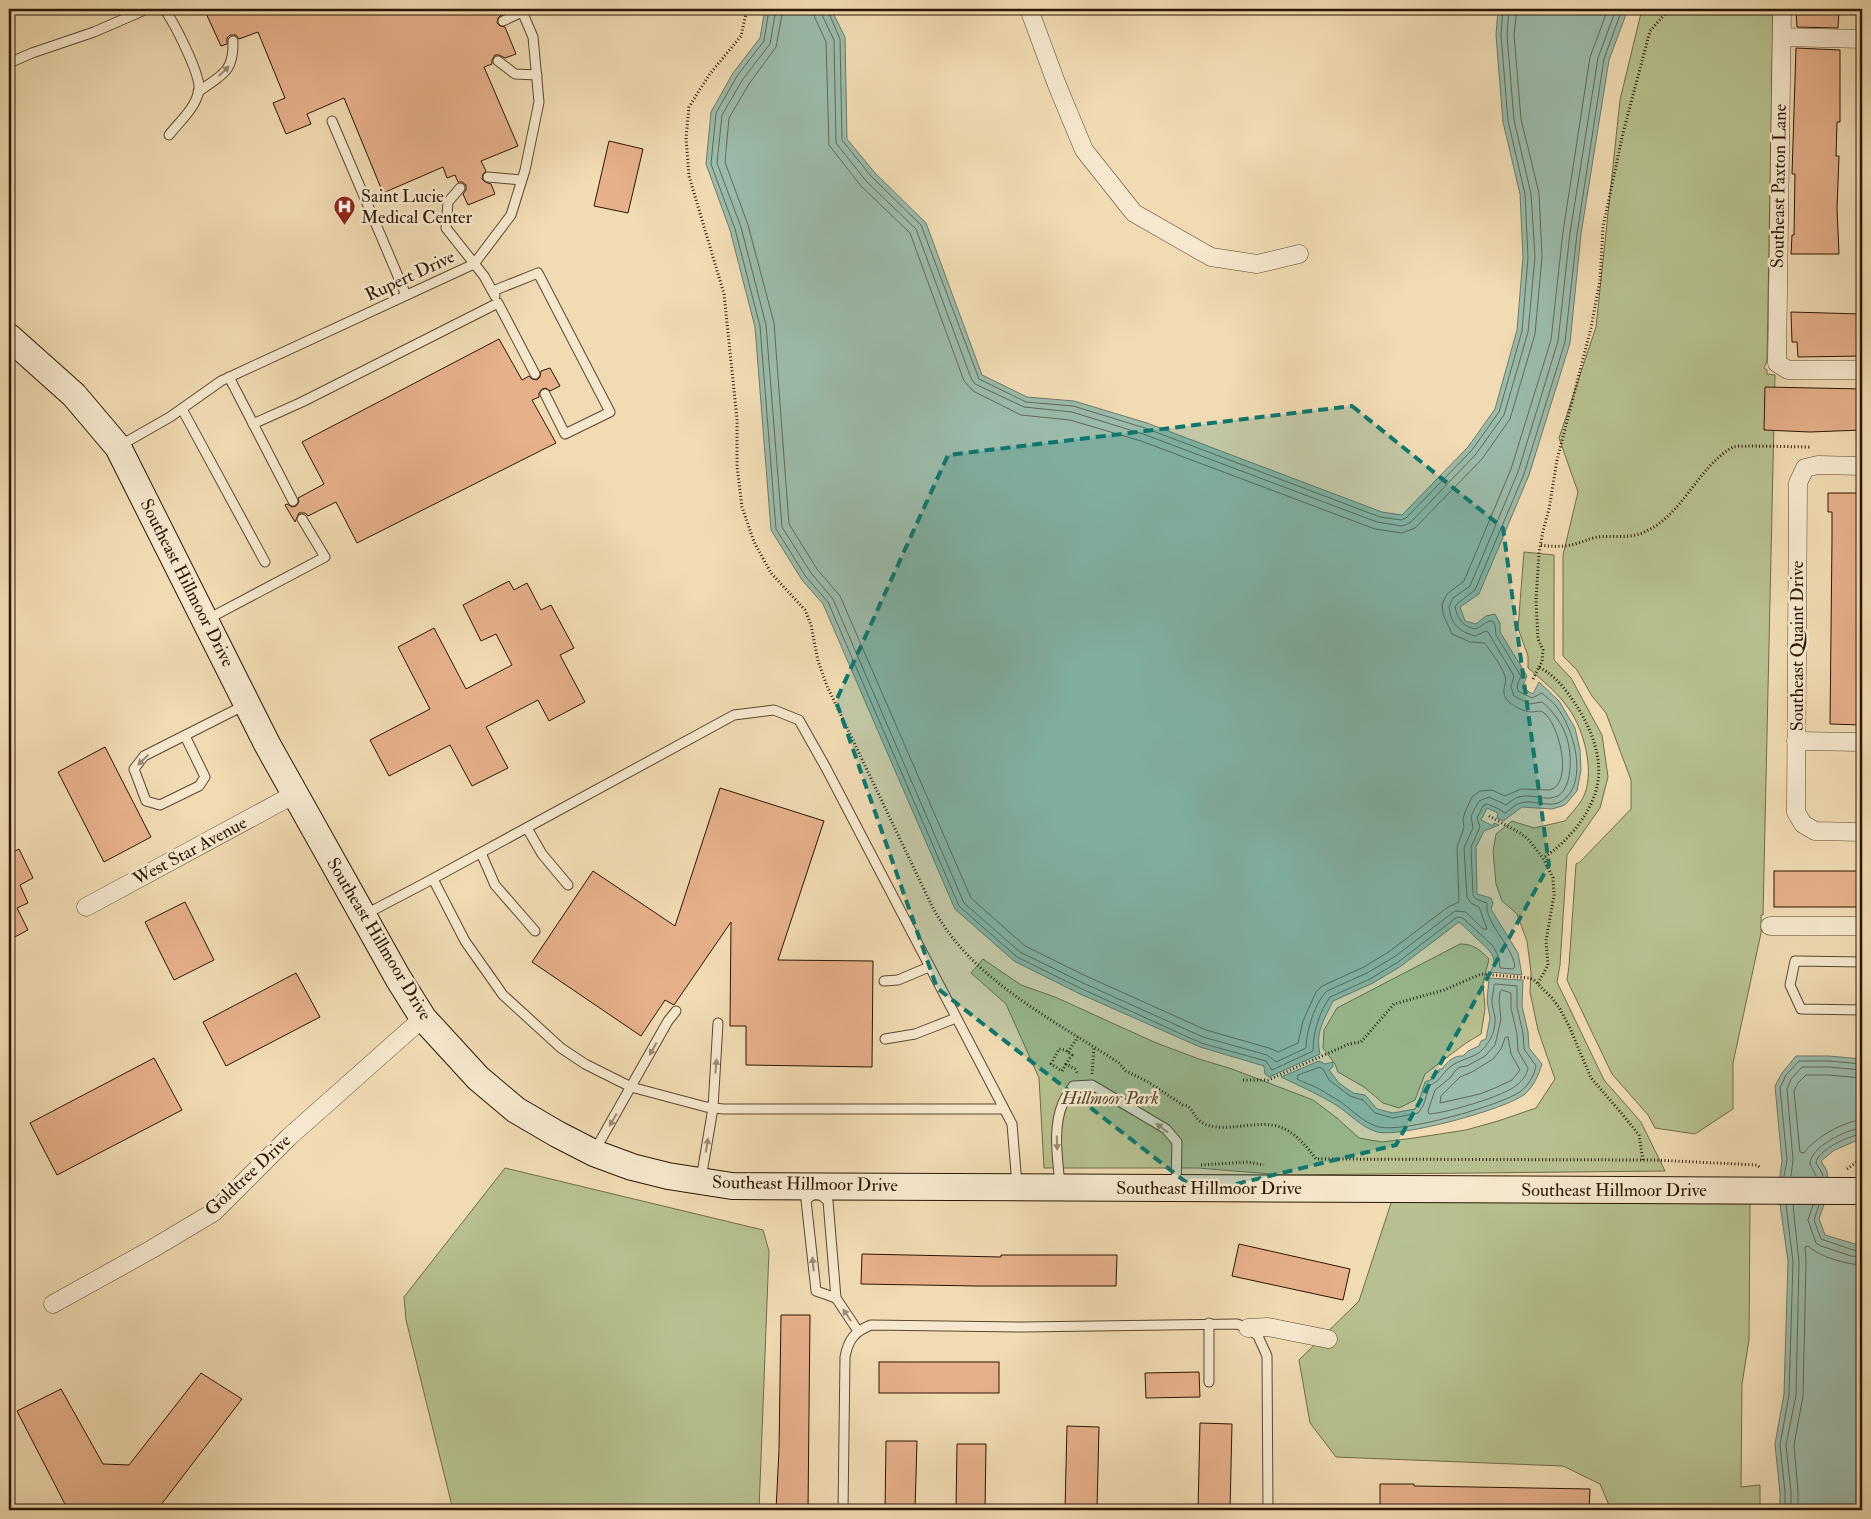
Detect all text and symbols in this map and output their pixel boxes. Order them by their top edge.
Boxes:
one-way arrow [218,66,230,77]
street label: Southeast Paxton Lane [1766,103,1792,268]
place label: Saint Lucie Medical Center [361,185,473,229]
hospital icon: Saint Lucie Medical Center [333,194,357,225]
street label: Rupert Drive [362,245,459,307]
street label: Southeast Hillmoor Drive [135,495,240,671]
street label: Southeast Quaint Drive [1786,560,1809,731]
one-way arrow [137,754,149,766]
street label: West Star Avenue [128,811,251,891]
street label: Southeast Hillmoor Drive [321,854,437,1025]
one-way arrow [649,1041,657,1056]
one-way arrow [712,1057,720,1073]
park label: Hillmoor Park [1060,1087,1159,1110]
one-way arrow [608,1113,617,1127]
one-way arrow [1156,1123,1169,1134]
street label: Goldtree Drive [200,1129,296,1221]
one-way arrow [1053,1135,1061,1151]
one-way arrow [703,1136,711,1152]
street label: Southeast Hillmoor Drive [712,1171,898,1197]
street label: Southeast Hillmoor Drive [1116,1177,1302,1200]
street label: Southeast Hillmoor Drive [1521,1179,1707,1202]
one-way arrow [809,1255,817,1271]
one-way arrow [842,1308,852,1322]

